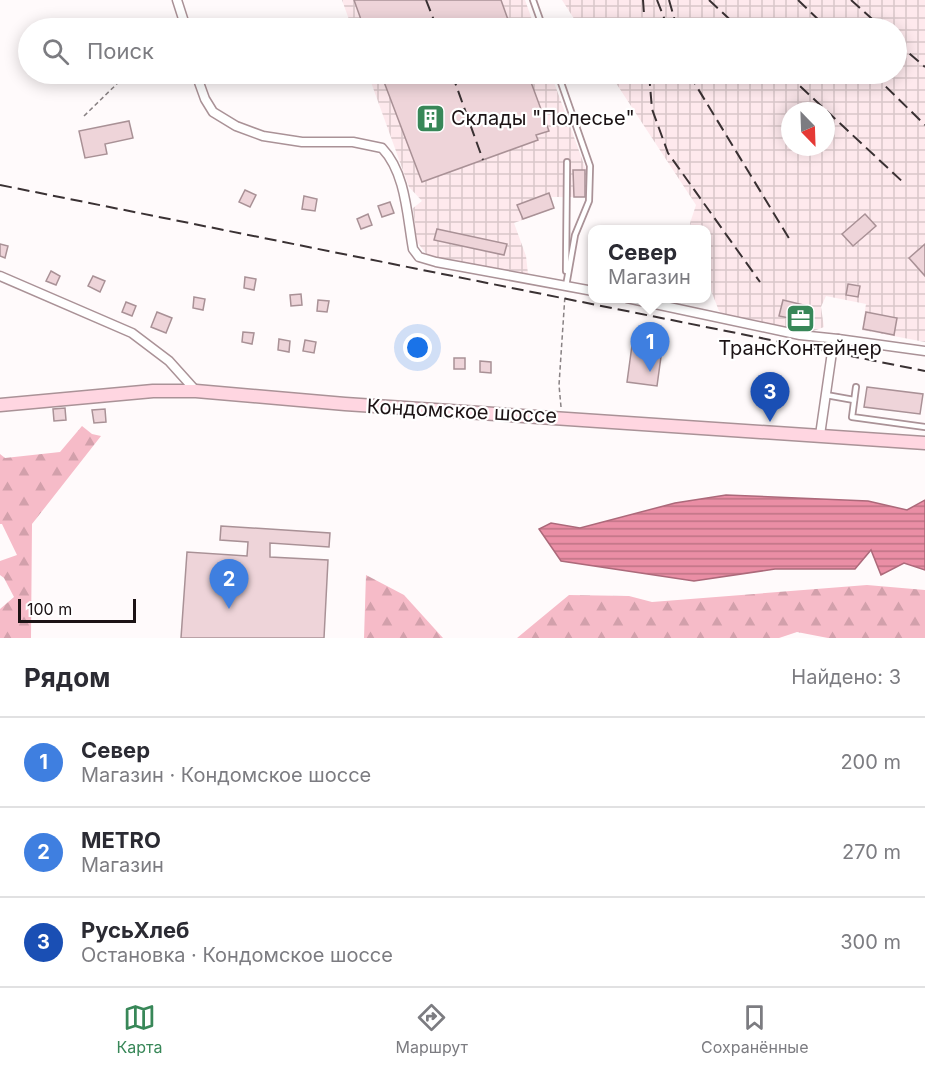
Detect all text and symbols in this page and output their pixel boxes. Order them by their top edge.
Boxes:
search box [18,18,907,84]
icon: search [39,35,72,68]
text: Поиск [87,38,154,64]
building icon: Склады "Полесье" [414,102,446,134]
north arrow [781,102,835,156]
place label: Склады "Полесье" [451,106,635,130]
popup [588,225,711,303]
text: Север [608,239,677,265]
text: Магазин [608,265,691,289]
office icon: ТрансКонтейнер [784,302,816,334]
pin: 1 [630,322,670,372]
your location [403,333,432,362]
place label: ТрансКонтейнер [718,336,882,360]
pin: 3 [750,372,790,422]
street label: Кондомское шоссе [366,394,558,428]
pin: 2 [210,560,248,609]
scale bar [18,596,136,624]
text: 100 m [27,599,72,619]
text: Рядом [24,662,110,693]
text: Найдено: 3 [791,665,901,689]
text: Север [81,737,150,763]
text: 1 [39,750,48,774]
text: 200 m [840,750,901,774]
text: Магазин · Кондомское шоссе [81,763,371,787]
text: METRO [81,827,161,853]
text: 2 [37,840,50,864]
text: 270 m [842,840,901,864]
text: Магазин [81,853,164,877]
text: РусьХлеб [81,917,189,943]
text: 3 [37,930,50,954]
text: 300 m [840,930,901,954]
text: Остановка · Кондомское шоссе [81,943,393,967]
tab: Карта [117,1001,162,1057]
tab: Маршрут [395,1001,468,1057]
tab: Сохранённые [701,1001,808,1057]

